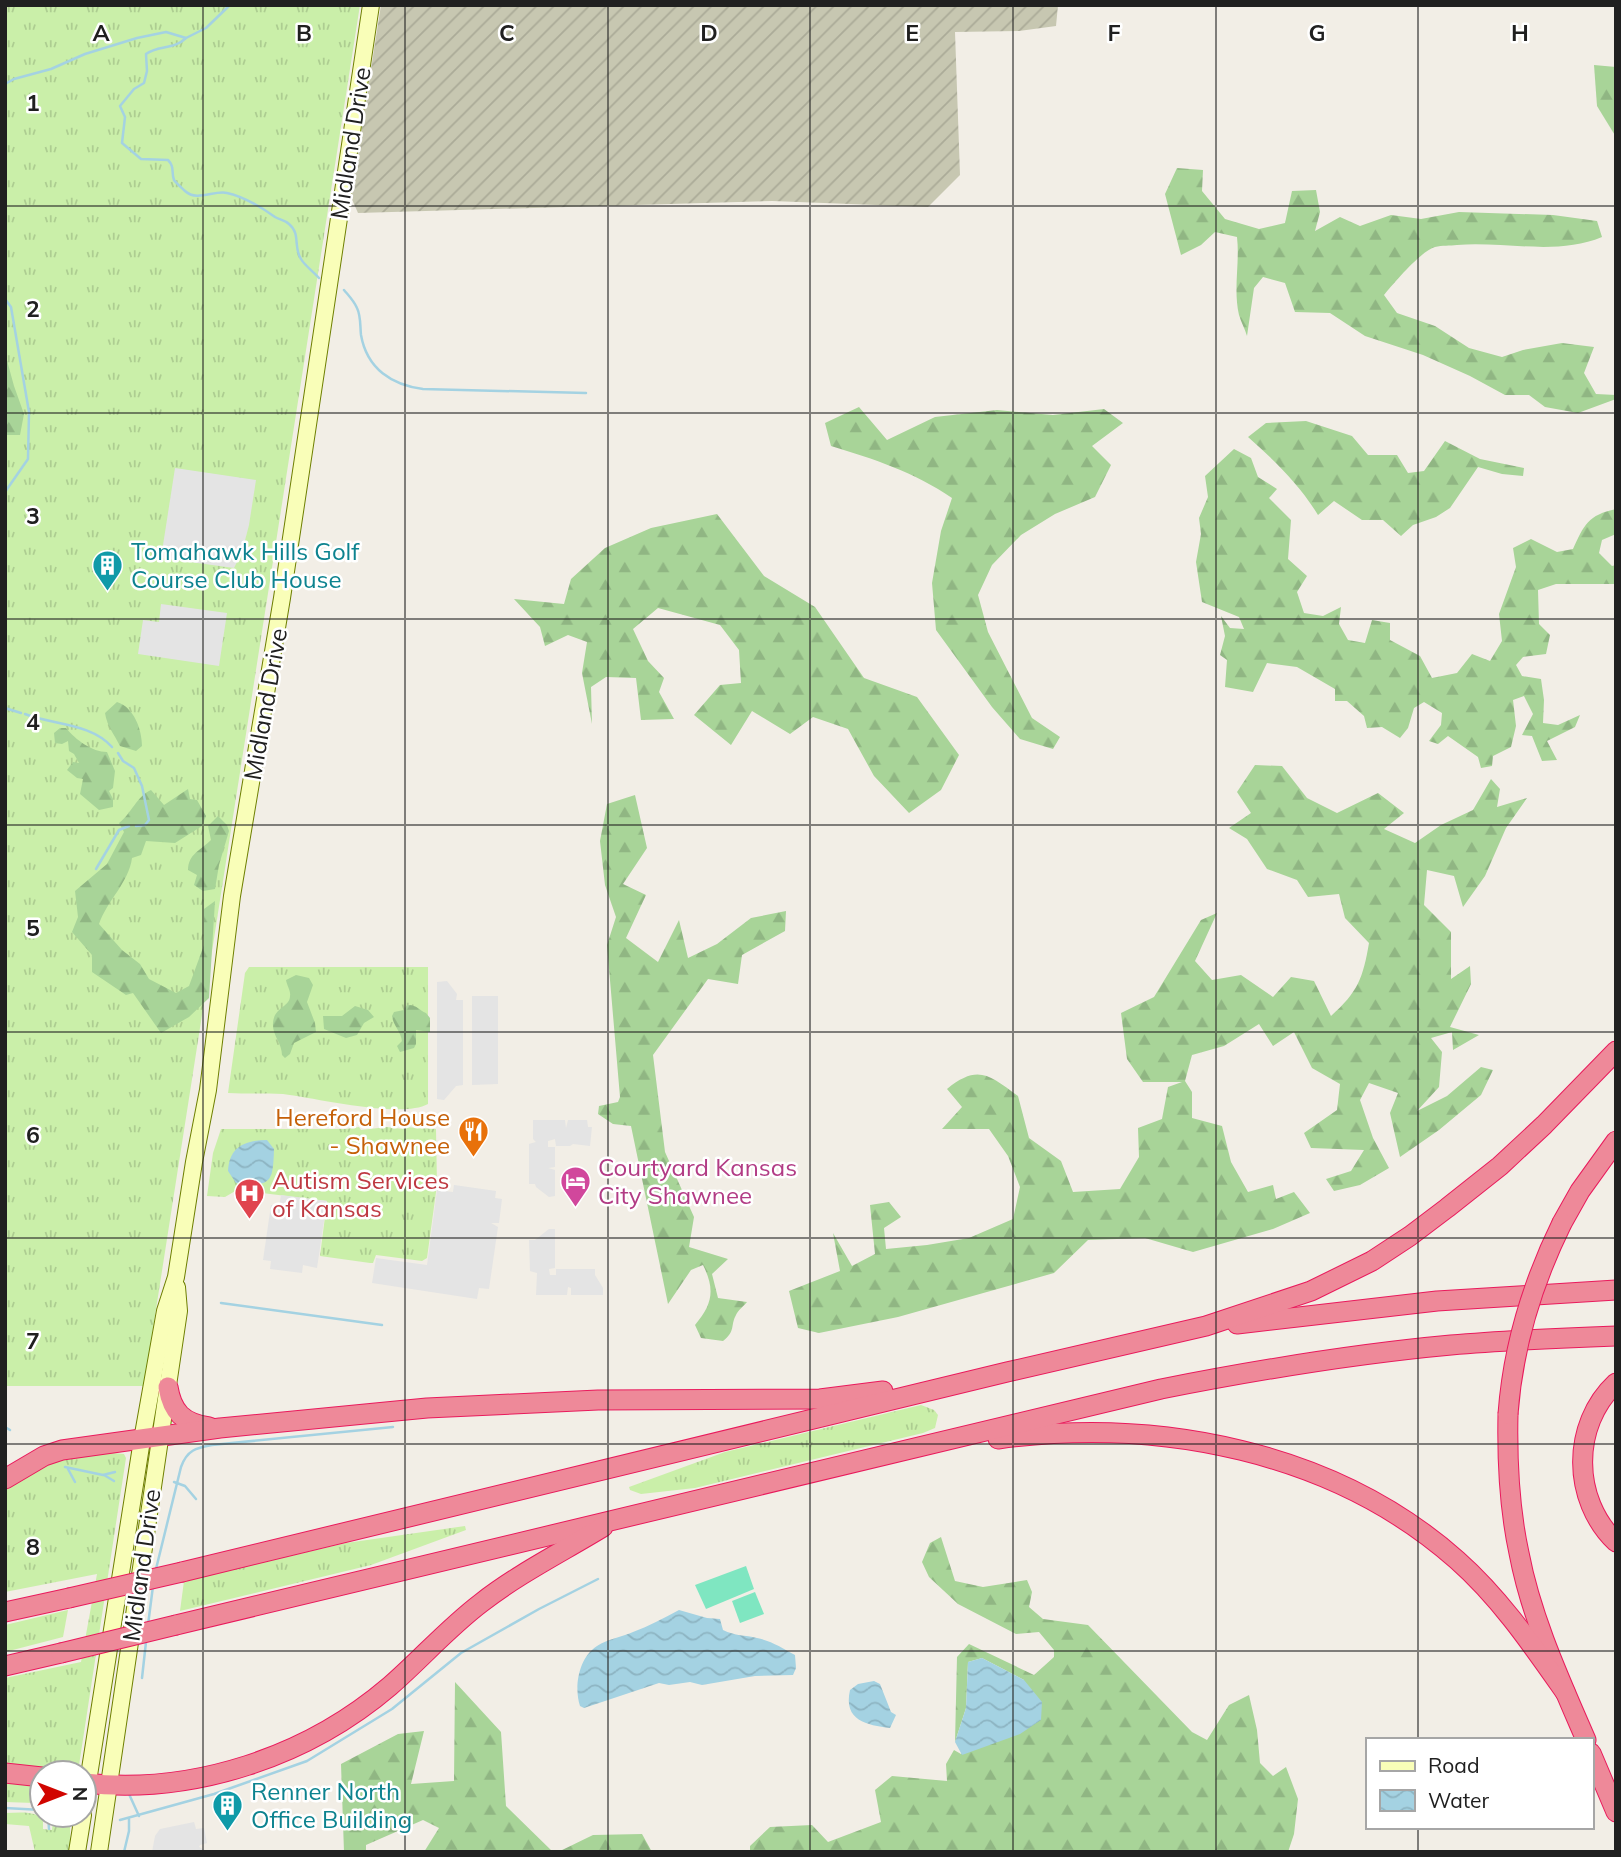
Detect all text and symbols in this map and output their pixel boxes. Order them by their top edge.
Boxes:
text: A [92,18,110,47]
text: B [296,18,312,47]
text: C [499,18,515,47]
text: D [700,18,718,47]
text: E [905,18,919,47]
text: F [1107,18,1121,47]
text: G [1308,18,1326,47]
text: H [1511,18,1529,47]
street label: Midland Drive [323,65,377,221]
text: 1 [26,88,40,117]
text: 2 [26,294,40,323]
text: 3 [26,501,40,530]
place label: Tomahawk Hills Golf Course Club House [131,536,360,594]
building icon: Tomahawk Hills Golf Course Club House [91,548,125,592]
street label: Midland Drive [237,626,293,782]
text: 4 [26,707,40,736]
text: 5 [26,913,40,942]
place label: Hereford House - Shawnee [275,1102,450,1160]
restaurant icon: Hereford House - Shawnee [456,1114,490,1158]
text: 6 [26,1120,40,1149]
place label: Courtyard Kansas City Shawnee [598,1152,797,1210]
hotel icon: Courtyard Kansas City Shawnee [558,1164,592,1208]
place label: Autism Services of Kansas [272,1165,449,1223]
hospital icon: Autism Services of Kansas [232,1177,266,1221]
text: 7 [26,1326,40,1355]
street label: Midland Drive [115,1487,167,1643]
text: 8 [26,1532,40,1561]
legend [1366,1738,1593,1829]
text: Road [1428,1752,1479,1778]
north arrow [28,1759,98,1829]
place label: Renner North Office Building [251,1776,412,1834]
text: N [68,1787,92,1801]
text: Water [1428,1787,1489,1813]
building icon: Renner North Office Building [211,1788,245,1832]

